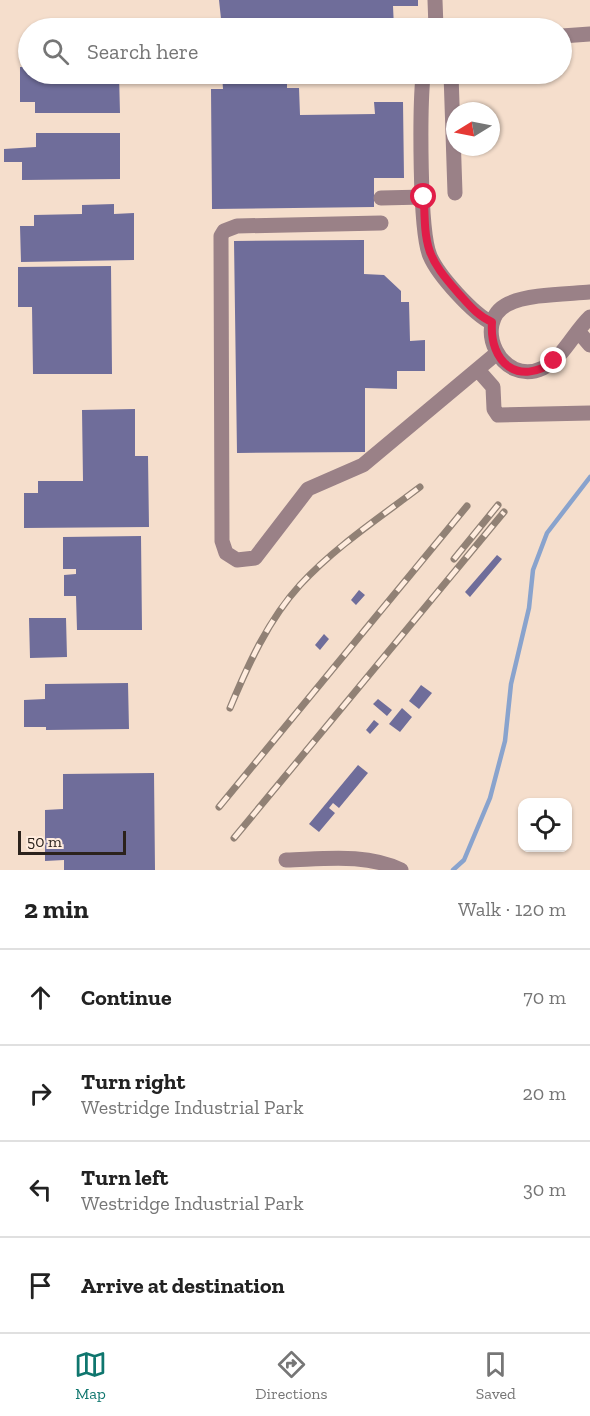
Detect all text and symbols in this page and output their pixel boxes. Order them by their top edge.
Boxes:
search box [18,18,572,84]
icon: search [39,35,72,68]
text: Search here [87,38,198,65]
north arrow [446,102,500,156]
route start [410,183,436,209]
route end [540,347,566,373]
map controls [518,798,572,852]
button: locate [518,798,572,852]
scale bar [18,828,126,856]
text: 50 m [27,832,62,851]
text: 2 min [24,893,89,925]
text: Walk · 120 m [458,897,566,921]
icon: ahead [24,981,57,1014]
text: Continue [81,984,172,1011]
text: 70 m [523,985,566,1009]
text: Turn right [81,1068,185,1095]
icon: right [24,1077,57,1110]
text: 20 m [522,1081,566,1105]
text: Westridge Industrial Park [81,1095,304,1119]
text: Turn left [81,1164,168,1191]
icon: left [24,1173,57,1206]
text: 30 m [523,1177,566,1201]
text: Westridge Industrial Park [81,1191,304,1215]
icon: arrive [24,1269,57,1302]
text: Arrive at destination [81,1272,284,1299]
tab: Map [74,1348,107,1403]
tab: Directions [255,1348,328,1403]
tab: Saved [476,1348,516,1403]

